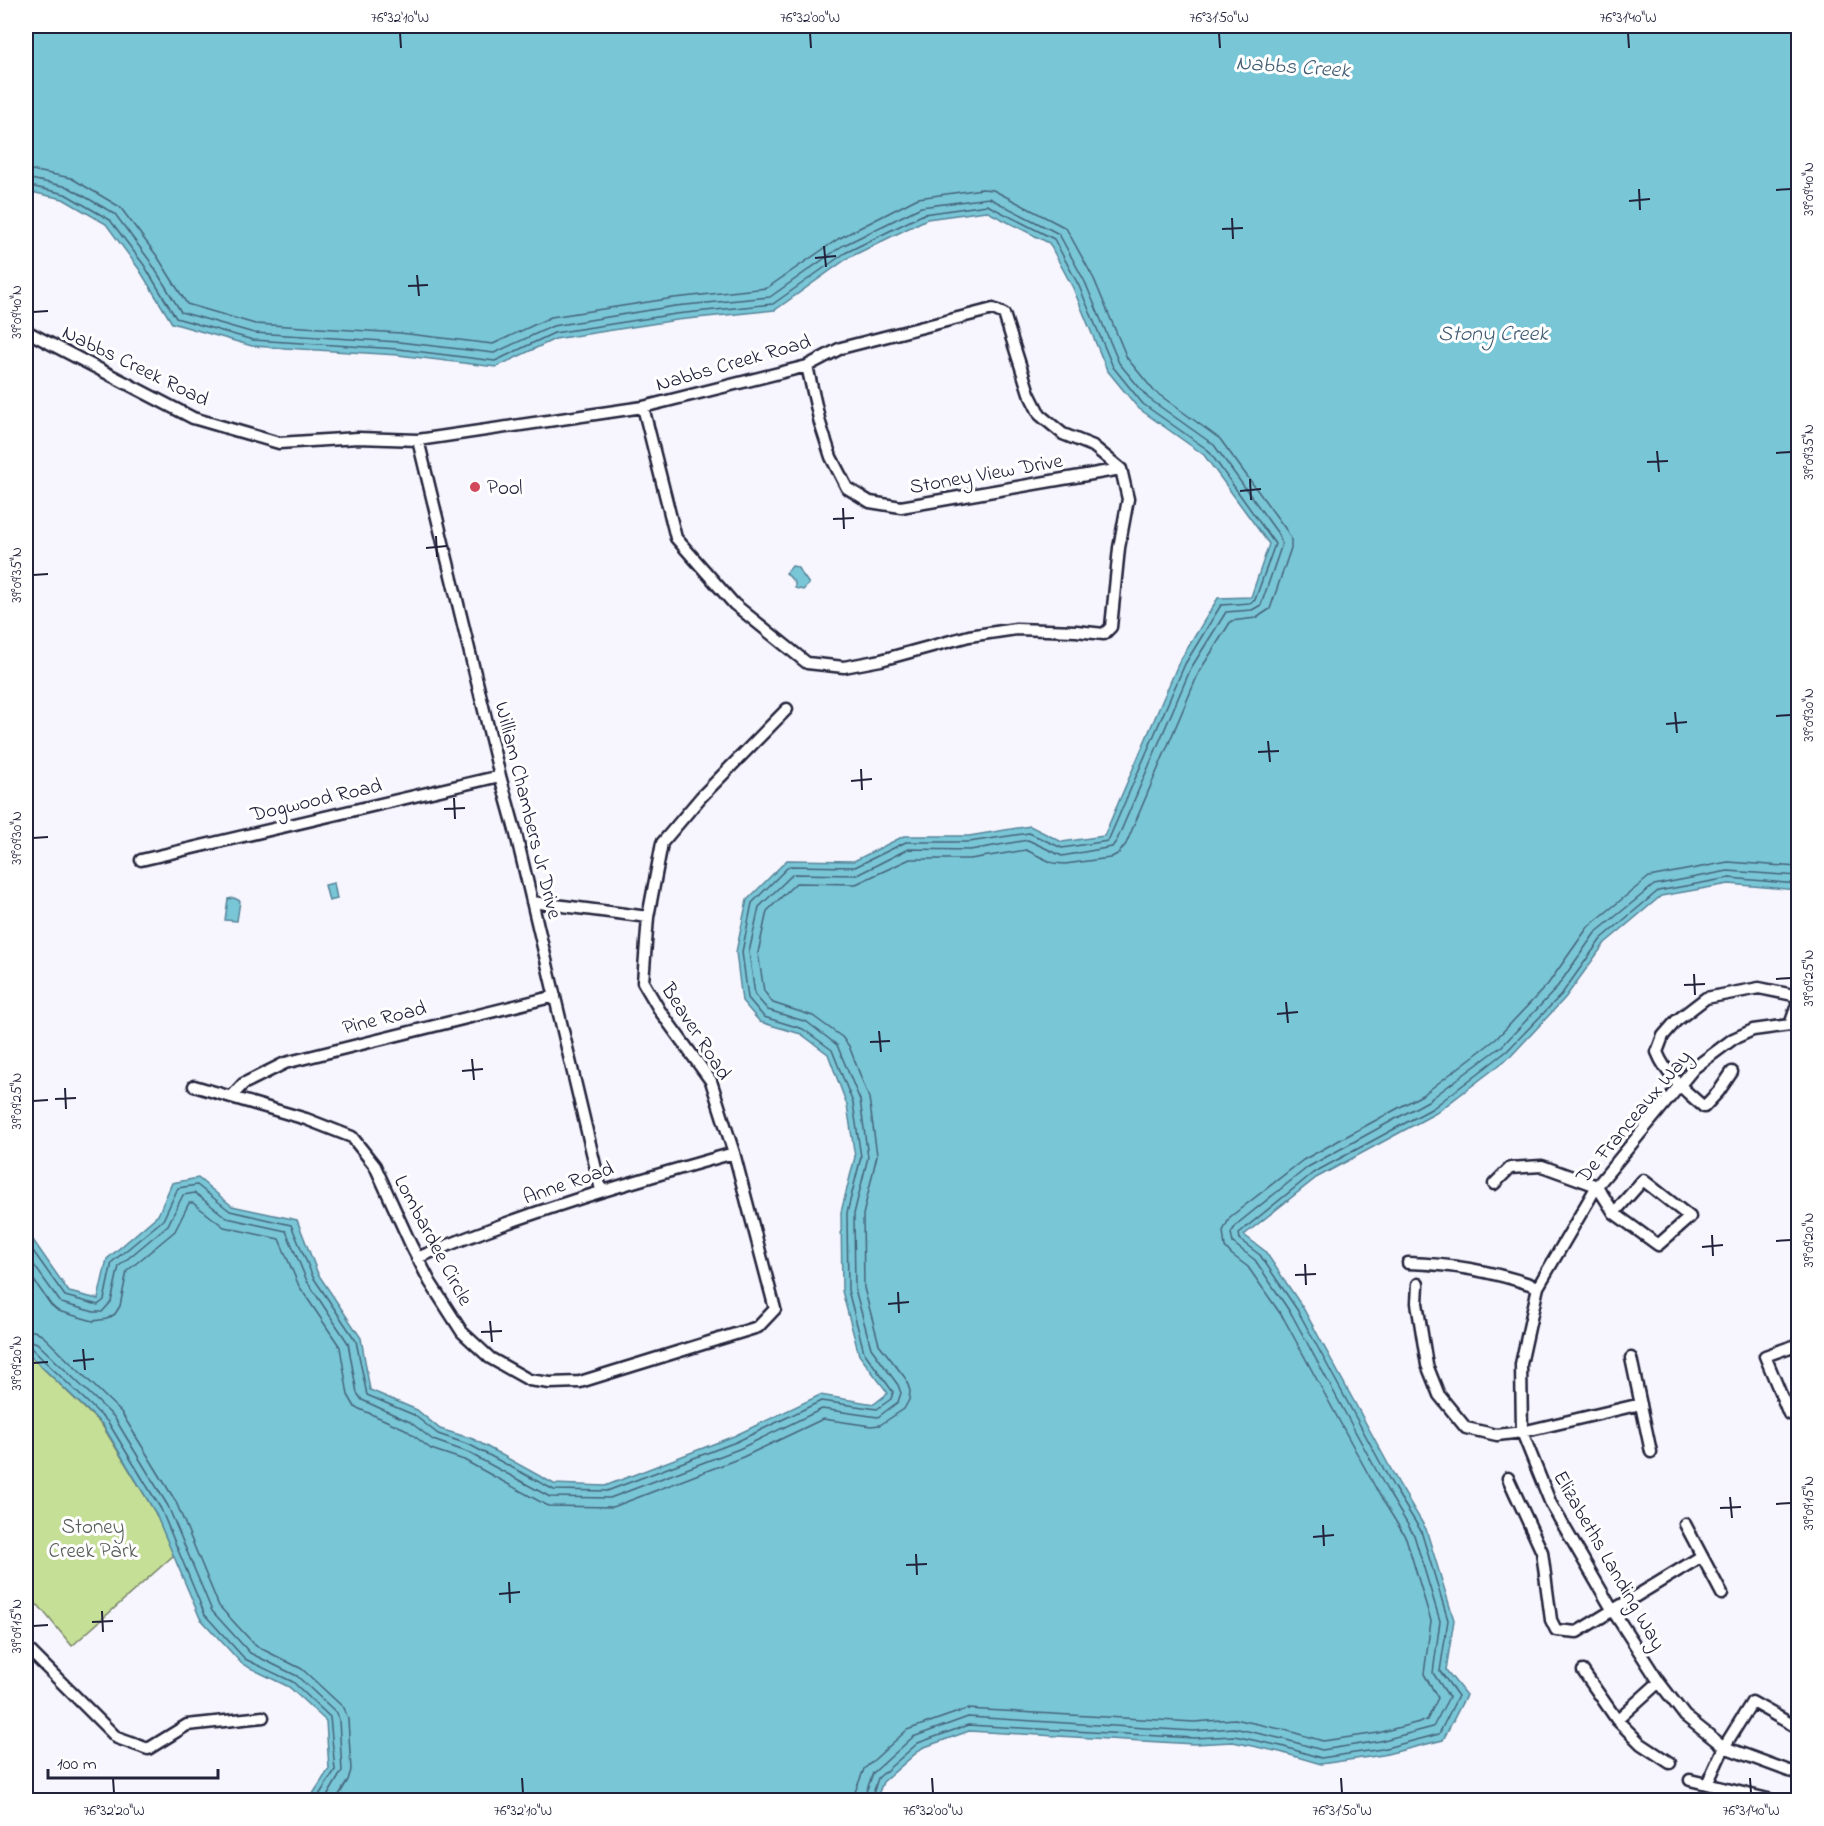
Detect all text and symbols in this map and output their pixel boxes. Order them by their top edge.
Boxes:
text: 76°32'10"W [371,7,429,29]
text: 76°32'00"W [780,7,840,29]
text: 76°31'50"W [1189,7,1249,29]
text: 76°31'40"W [1599,7,1657,29]
water label: Nabbs Creek [1235,48,1352,88]
text: 39°09'40"N [1798,162,1820,216]
text: 39°09'40"N [6,285,28,339]
street label: Nabbs Creek Road [57,318,214,415]
water label: Stony Creek [1438,319,1549,351]
street label: Nabbs Creek Road [653,327,815,400]
text: 39°09'35"N [1798,424,1820,480]
street label: Stoney View Drive [907,447,1066,505]
place label: Pool [487,474,523,504]
marker: Pool [468,480,482,494]
text: 39°09'35"N [6,547,28,603]
text: 39°09'30"N [1798,688,1820,742]
street label: William Chambers Jr Drive [486,699,569,923]
street label: Dogwood Road [247,771,386,833]
text: 39°09'30"N [6,811,28,865]
text: 39°09'25"N [1798,950,1820,1006]
street label: Beaver Road [652,977,738,1087]
street label: Pine Road [339,994,430,1044]
street label: De Franceaux Way [1569,1044,1701,1193]
text: 39°09'25"N [6,1073,28,1129]
street label: Anne Road [519,1154,618,1213]
street label: Lombardee Circle [385,1170,480,1312]
text: 39°09'20"N [1798,1213,1820,1267]
text: 39°09'20"N [6,1336,28,1390]
street label: Elizabeths Landing Way [1543,1466,1672,1657]
text: 39°09'15"N [1798,1476,1820,1530]
park label: Stoney Creek Park [48,1513,138,1567]
text: 39°09'15"N [6,1599,28,1653]
scale bar [48,1742,218,1780]
text: 100 m [57,1752,97,1778]
text: 76°32'20"W [83,1800,145,1822]
text: 76°32'10"W [494,1800,552,1822]
text: 76°32'00"W [903,1800,963,1822]
text: 76°31'50"W [1312,1800,1372,1822]
text: 76°31'40"W [1722,1800,1780,1822]

